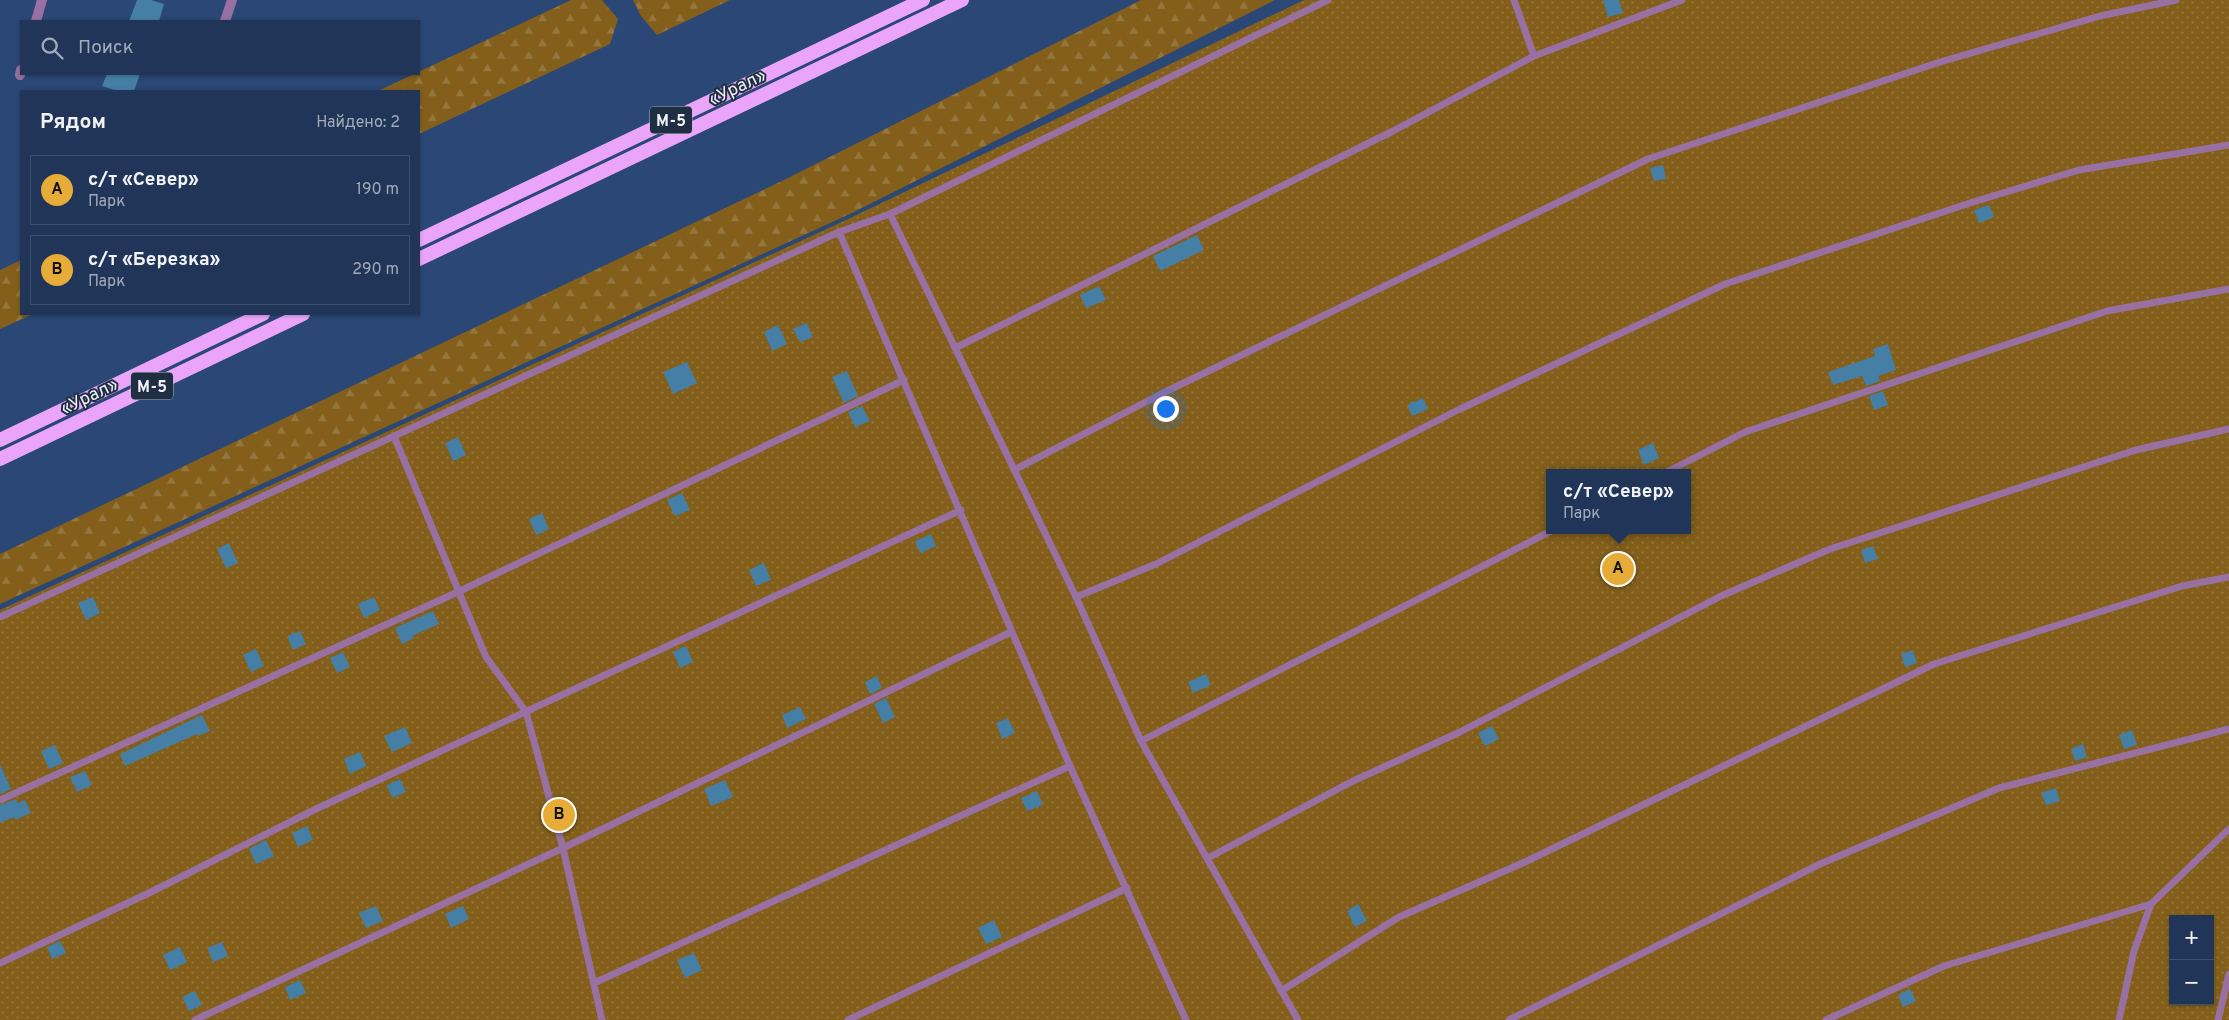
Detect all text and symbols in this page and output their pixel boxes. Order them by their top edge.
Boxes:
search box [20,20,420,75]
icon: search [38,34,66,62]
text: Поиск [78,36,134,60]
street label: «Урал» [705,65,770,112]
road number: М-5 [650,106,692,134]
text: Рядом [40,109,106,136]
text: Найдено: 2 [316,113,400,133]
text: с/т «Север» [88,168,199,192]
text: A [51,180,63,200]
text: 190 m [356,180,399,200]
text: Парк [88,192,125,212]
text: с/т «Березка» [88,248,220,272]
text: B [51,260,63,280]
text: 290 m [352,260,399,280]
text: Парк [88,272,125,292]
road number: М-5 [131,372,173,400]
street label: «Урал» [57,374,122,421]
your location [1153,396,1179,422]
popup [1546,469,1691,534]
text: с/т «Север» [1563,480,1674,504]
text: Парк [1563,504,1600,524]
pin: A [1602,550,1634,588]
pin: B [543,796,575,834]
map controls [2169,915,2214,1005]
button: + [2169,915,2214,960]
button: − [2169,960,2214,1005]

